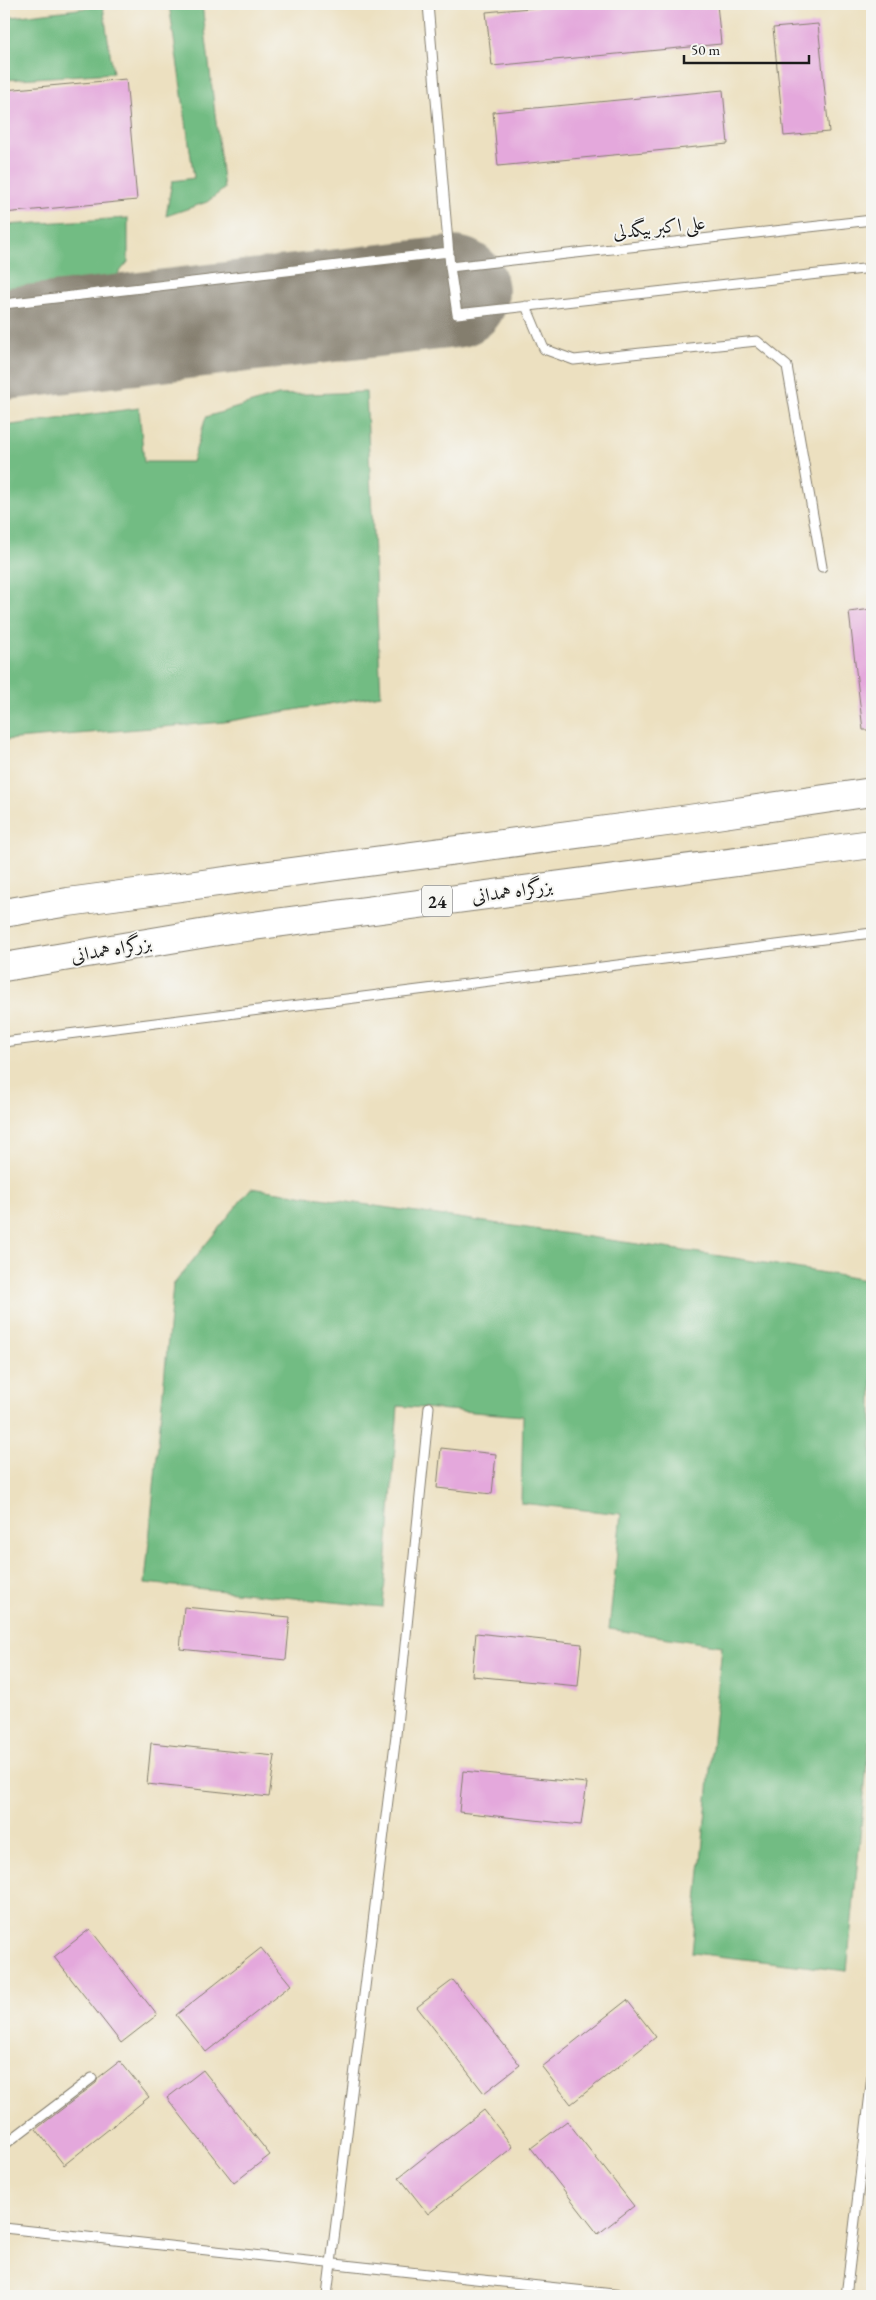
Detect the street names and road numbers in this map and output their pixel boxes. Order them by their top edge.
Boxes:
street label: علی اکبر بیگدلی [612,210,707,246]
street label: بزرگراه همدانی [470,873,555,909]
road number: 24 [422,886,452,916]
street label: بزرگراه همدانی [69,929,154,968]

